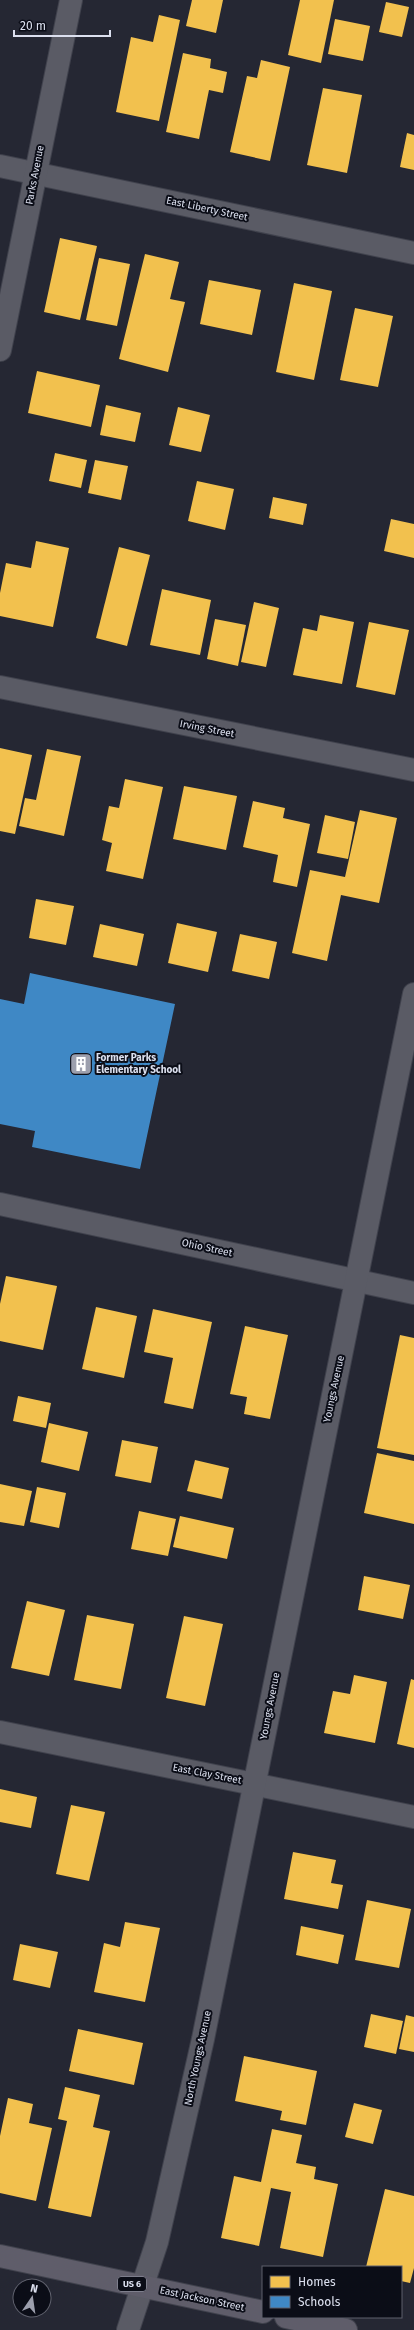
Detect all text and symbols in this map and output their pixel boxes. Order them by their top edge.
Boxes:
scale bar [14,12,110,38]
text: 20 m [20,19,46,33]
street label: Parks Avenue [23,144,47,206]
street label: East Liberty Street [165,195,249,224]
street label: Irving Street [179,718,236,740]
building icon: Former Parks Elementary School [68,1051,94,1077]
place label: Former Parks Elementary School [96,1052,181,1076]
street label: Ohio Street [181,1237,234,1259]
street label: Youngs Avenue [321,1354,347,1424]
street label: Youngs Avenue [258,1671,282,1741]
street label: East Clay Street [172,1761,243,1787]
street label: North Youngs Avenue [182,2009,214,2107]
legend [262,2266,402,2318]
text: Homes [298,2275,336,2289]
road number: US 6 [118,2277,146,2291]
north arrow [12,2278,52,2318]
text: N [29,2282,39,2296]
street label: East Jackson Street [159,2284,246,2314]
text: Schools [298,2295,341,2309]

